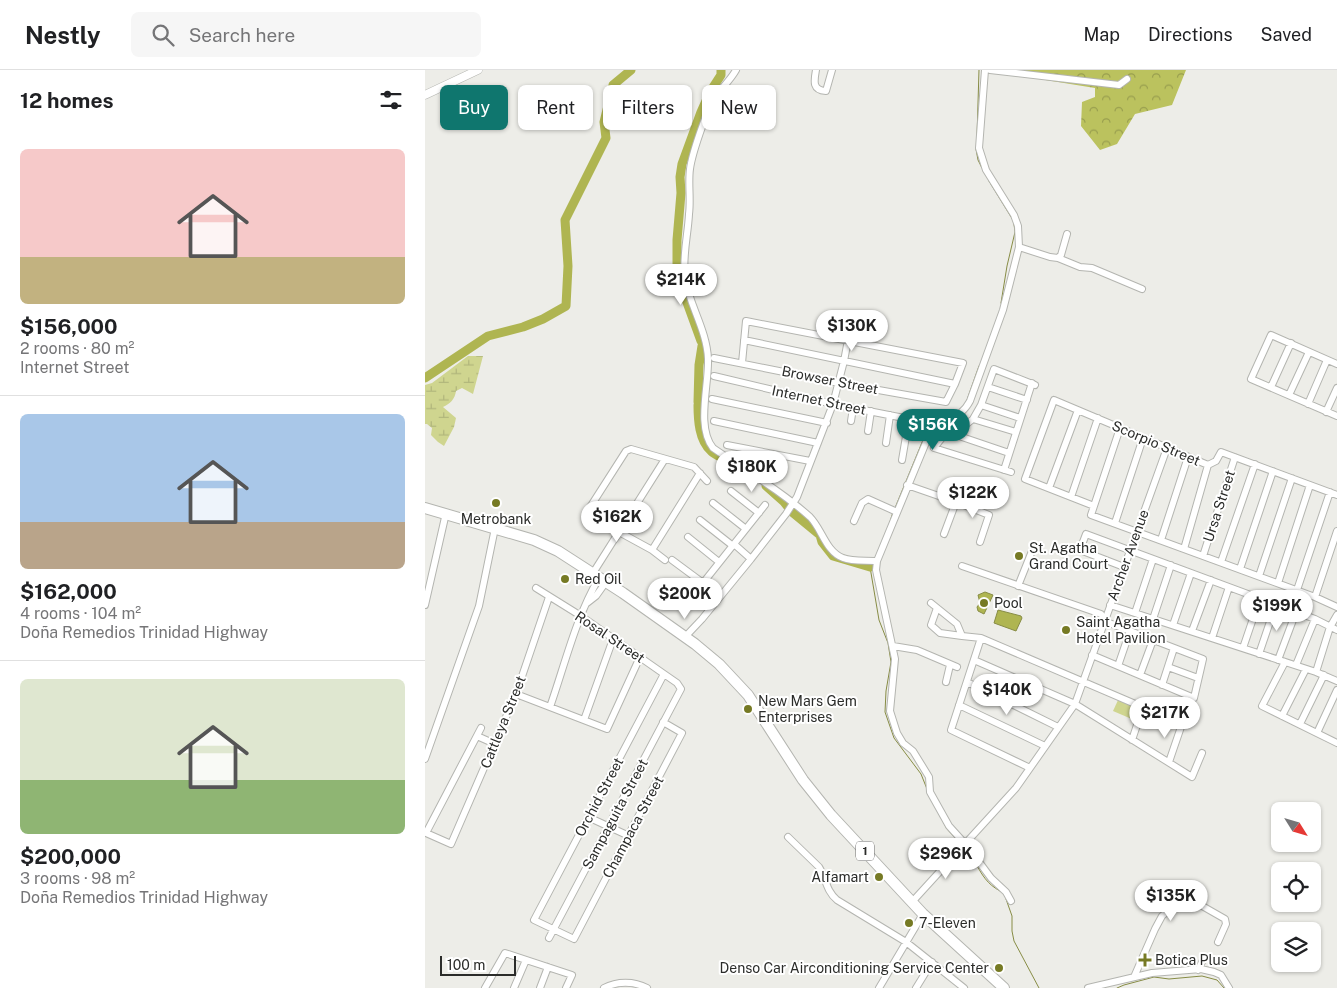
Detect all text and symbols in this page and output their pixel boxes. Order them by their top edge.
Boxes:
search box [131,12,481,57]
text: Nestly [25,21,101,49]
icon: search [149,21,177,49]
text: Search here [189,24,295,46]
text: Map [1083,24,1120,45]
text: Directions [1148,24,1233,45]
text: Saved [1261,24,1312,45]
chip: Buy [440,85,508,130]
chip: Rent [518,85,593,130]
chip: Filters [603,85,692,130]
chip: New [702,85,776,130]
icon: filters [377,86,405,114]
text: 12 homes [20,88,114,113]
icon: home [168,181,258,271]
pin: $214K [646,264,716,306]
text: $214K [656,270,706,289]
pin: $130K [817,310,887,352]
text: $156,000 [20,314,118,339]
text: $130K [827,316,877,335]
text: 2 rooms · 80 m² [20,339,134,358]
text: Internet Street [20,358,130,377]
street label: Browser Street [780,363,880,397]
street label: Internet Street [770,382,868,418]
pin: $156K [898,408,968,451]
text: $156K [908,415,958,434]
street label: Scorpio Street [1109,417,1203,469]
icon: home [168,447,258,537]
pin: $180K [717,450,787,493]
text: $180K [727,457,777,476]
street label: Ursa Street [1200,468,1238,544]
pin: $122K [938,476,1008,519]
text: $122K [948,483,998,502]
marker: Metrobank [490,497,502,509]
pin: $162K [582,500,652,543]
text: $162K [592,507,642,526]
street label: Archer Avenue [1104,507,1152,603]
place label: Metrobank [461,511,531,527]
place label: St. Agatha Grand Court [1029,540,1109,572]
marker: St. Agatha Grand Court [1013,550,1025,562]
place label: Red Oil [575,571,622,587]
marker: Red Oil [559,573,571,585]
pin: $200K [650,578,720,620]
text: $162,000 [20,579,117,604]
text: $200K [658,584,712,603]
pin: $199K [1242,590,1312,632]
place label: Pool [994,595,1023,611]
text: $199K [1252,596,1302,615]
marker: Pool [978,597,990,609]
text: 4 rooms · 104 m² [20,604,141,623]
street label: Rosal Street [572,608,648,666]
place label: Saint Agatha Hotel Pavilion [1076,614,1166,646]
text: Doña Remedios Trinidad Highway [20,623,268,642]
marker: Saint Agatha Hotel Pavilion [1060,624,1072,636]
street label: Cattleya Street [477,673,529,771]
pin: $140K [972,674,1042,716]
text: $140K [982,680,1032,699]
place label: New Mars Gem Enterprises [758,693,857,725]
pin: $217K [1130,696,1200,739]
marker: New Mars Gem Enterprises [742,703,754,715]
text: $217K [1140,703,1190,722]
icon: home [168,712,258,802]
street label: Orchid Street [571,755,627,839]
street label: Sampaguita Street [579,756,651,872]
street label: Champaca Street [599,773,667,881]
north arrow [1271,802,1321,852]
map controls [1271,802,1321,972]
pin: $296K [911,838,981,880]
road number: 1 [856,841,874,860]
text: $200,000 [20,844,121,869]
text: $296K [919,844,973,863]
button: locate [1271,862,1321,912]
text: 3 rooms · 98 m² [20,869,135,888]
place label: Alfamart [811,869,869,885]
marker: Alfamart [873,871,885,883]
pin: $135K [1136,880,1206,922]
text: $135K [1146,886,1196,905]
text: Doña Remedios Trinidad Highway [20,888,268,907]
place label: 7-Eleven [919,915,976,931]
marker: 7-Eleven [903,917,915,929]
button: layers [1271,922,1321,972]
place label: Botica Plus [1155,952,1228,968]
scale bar [440,953,516,976]
marker: Botica Plus [1139,954,1151,966]
text: 100 m [447,957,485,973]
place label: Denso Car Airconditioning Service Center [720,960,989,976]
marker: Denso Car Airconditioning Service Center [993,962,1005,974]

